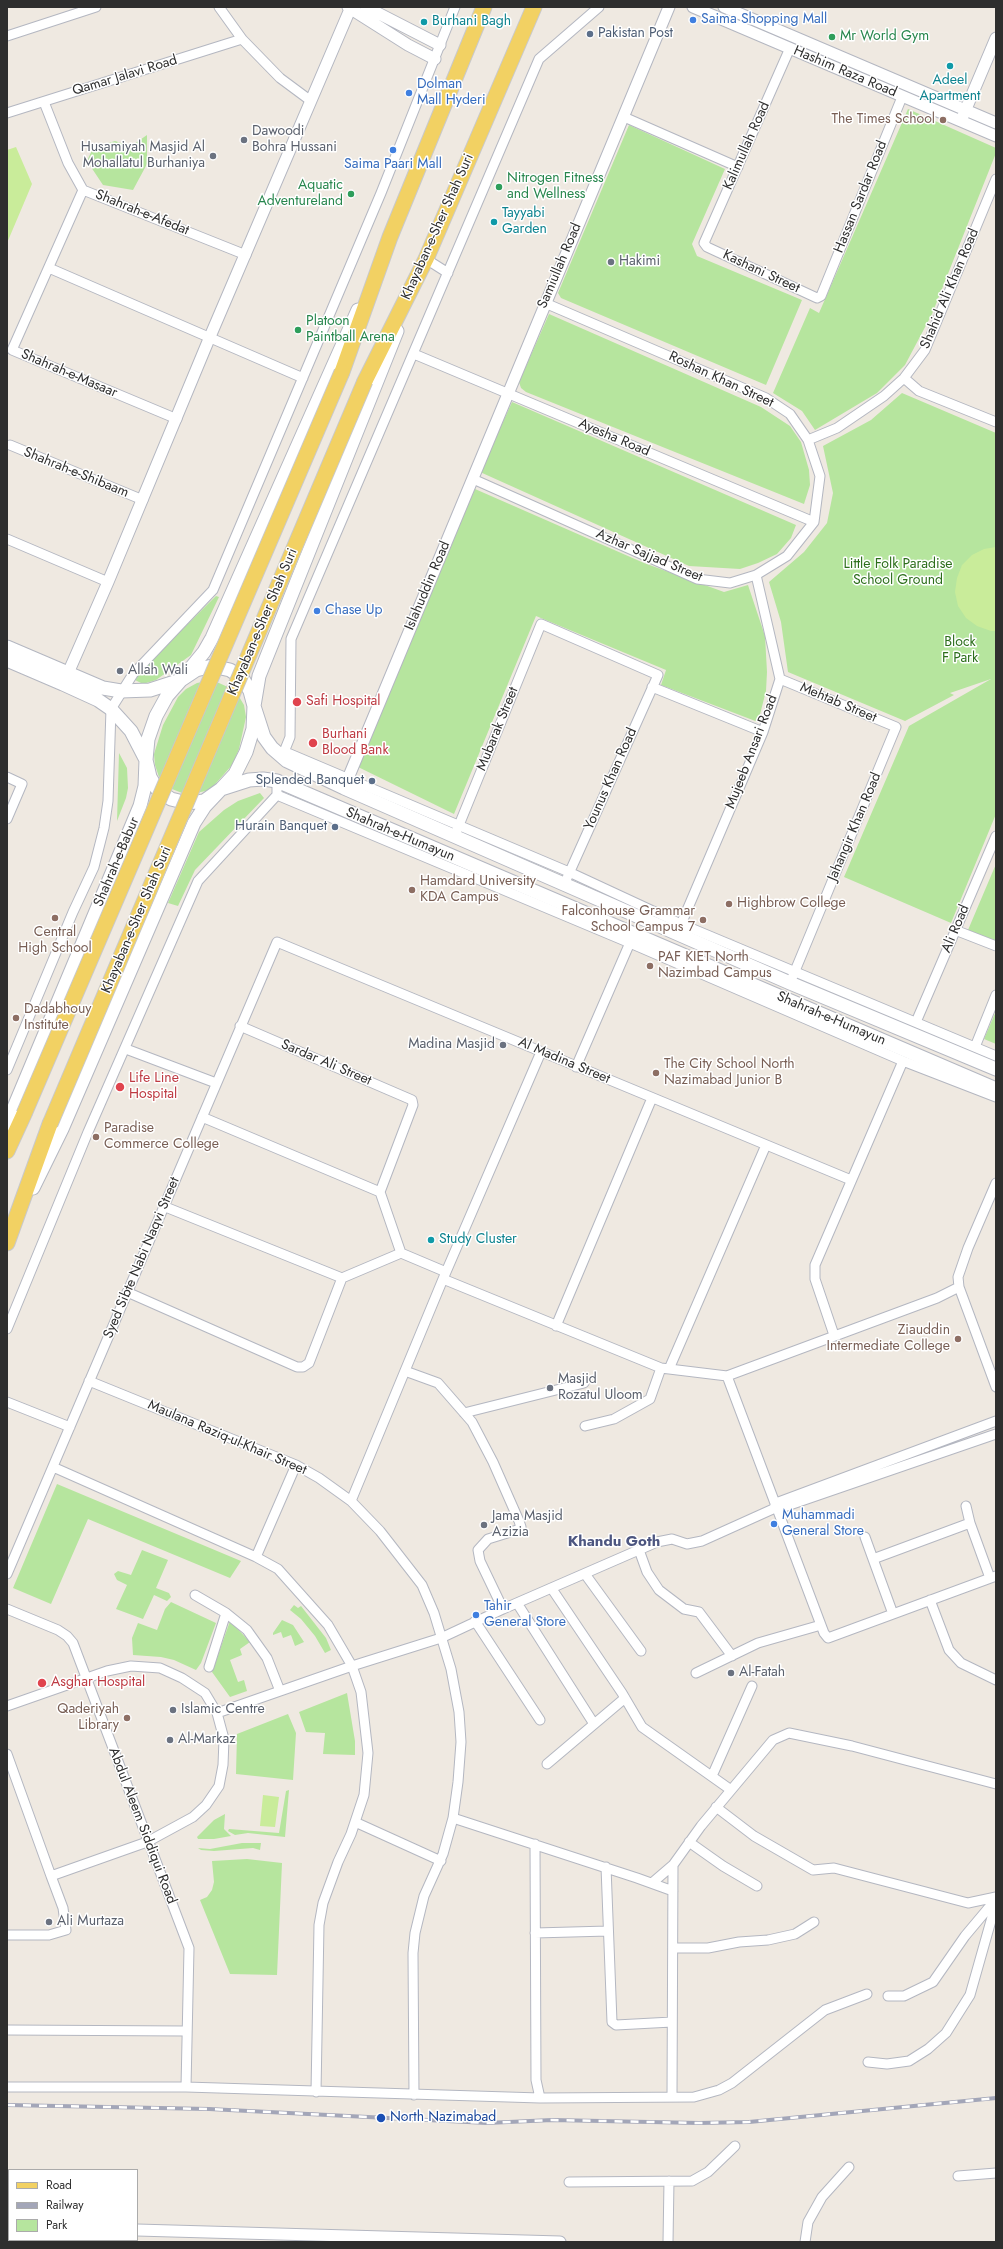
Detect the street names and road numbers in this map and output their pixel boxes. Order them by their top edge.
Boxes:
street label: Hashim Raza Road [791,43,899,101]
street label: Qamar Jalavi Road [71,52,179,100]
street label: Kalimullah Road [720,99,774,193]
street label: Hassan Sardar Road [831,138,891,256]
street label: Khayaban-e-Sher Shah Suri [398,151,478,303]
street label: Shahrah-e-Afedat [93,187,191,239]
street label: Samiullah Road [534,221,586,311]
street label: Shahid Ali Khan Road [917,226,983,352]
street label: Kashani Street [720,247,802,297]
street label: Shahrah-e-Masaar [18,346,120,402]
street label: Roshan Khan Street [666,348,776,412]
street label: Ayesha Road [576,415,652,461]
street label: Shahrah-e-Shibaam [21,444,131,502]
street label: Azhar Sajjad Street [593,526,705,586]
street label: Islahuddin Road [402,539,454,633]
street label: Khayaban-e-Sher Shah Suri [224,546,302,698]
street label: Mehtab Street [797,679,879,727]
street label: Mubarak Street [474,685,522,773]
street label: Mujeeb Ansari Road [723,693,781,811]
street label: Younus Khan Road [581,725,641,833]
street label: Jahangir Khan Road [825,770,885,884]
street label: Shahrah-e-Humayun [343,804,457,866]
street label: Shahrah-e-Babur [91,815,143,909]
street label: Khayaban-e-Sher Shah Suri [98,844,176,996]
street label: Ali Road [938,902,974,956]
street label: Shahrah-e-Humayun [774,988,888,1050]
street label: Al Madina Street [516,1034,612,1088]
street label: Sardar Ali Street [278,1036,374,1090]
street label: Syed Sibte Nabi Naqvi Street [100,1175,184,1341]
street label: Maulana Raziq-ul-Khair Street [145,1397,309,1479]
street label: Abdul Aleem Siddiqui Road [104,1745,180,1907]

